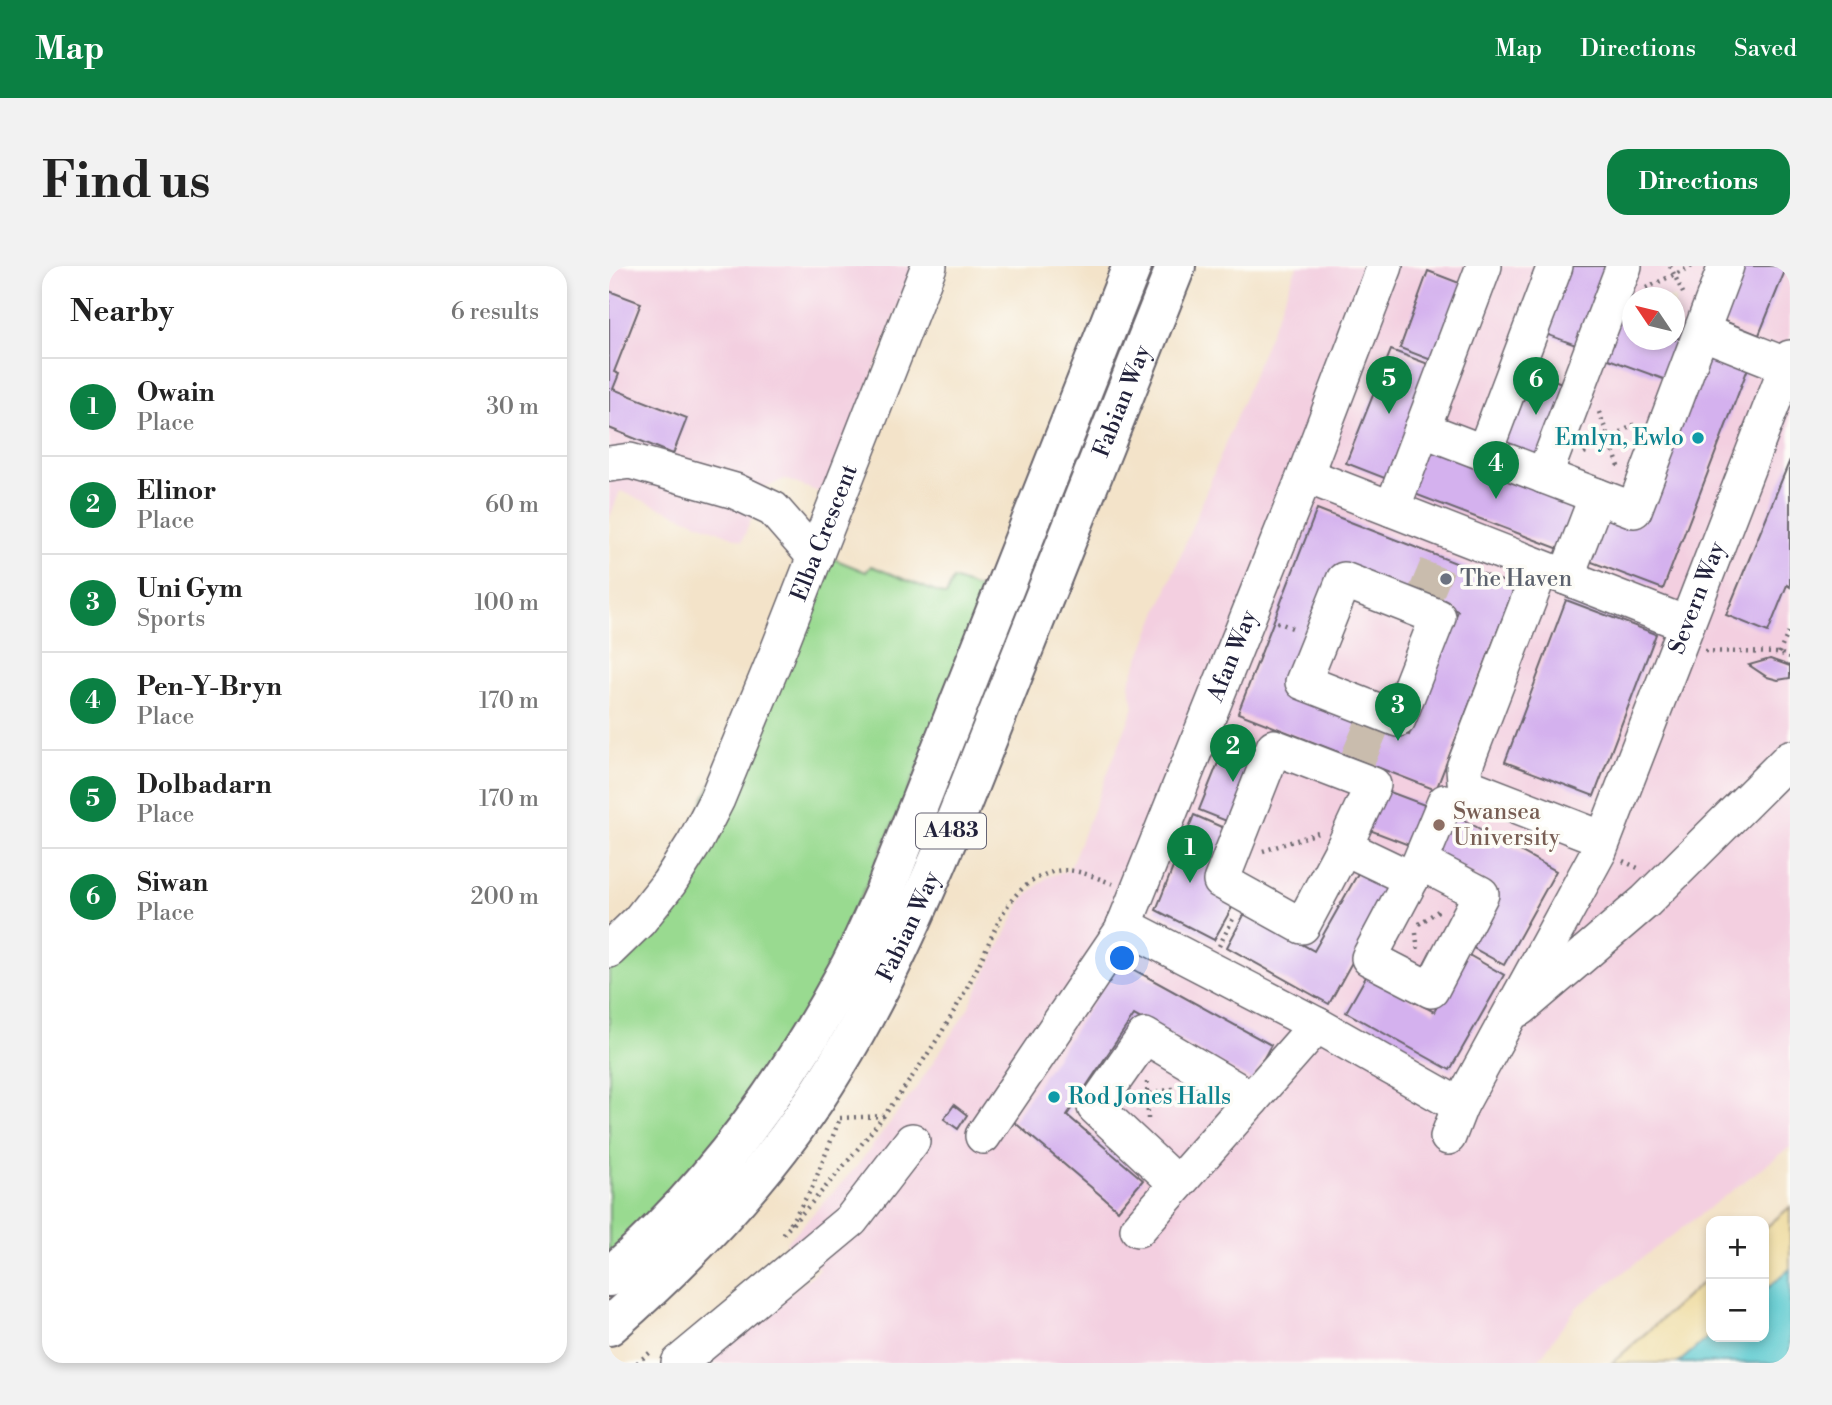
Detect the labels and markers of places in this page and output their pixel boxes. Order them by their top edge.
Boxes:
pin: 5 [1366,356,1412,414]
pin: 6 [1513,357,1559,415]
place label: Emlyn, Ewlo [1555,424,1684,452]
marker: Emlyn, Ewlo [1690,430,1706,446]
pin: 4 [1473,441,1519,499]
place label: The Haven [1460,565,1572,593]
marker: The Haven [1438,571,1454,587]
pin: 3 [1375,683,1421,741]
pin: 2 [1210,724,1256,782]
place label: Swansea University [1453,798,1561,852]
marker: Swansea University [1431,817,1447,833]
pin: 1 [1167,825,1213,883]
place label: Rod Jones Halls [1068,1083,1231,1111]
marker: Rod Jones Halls [1046,1089,1062,1105]

